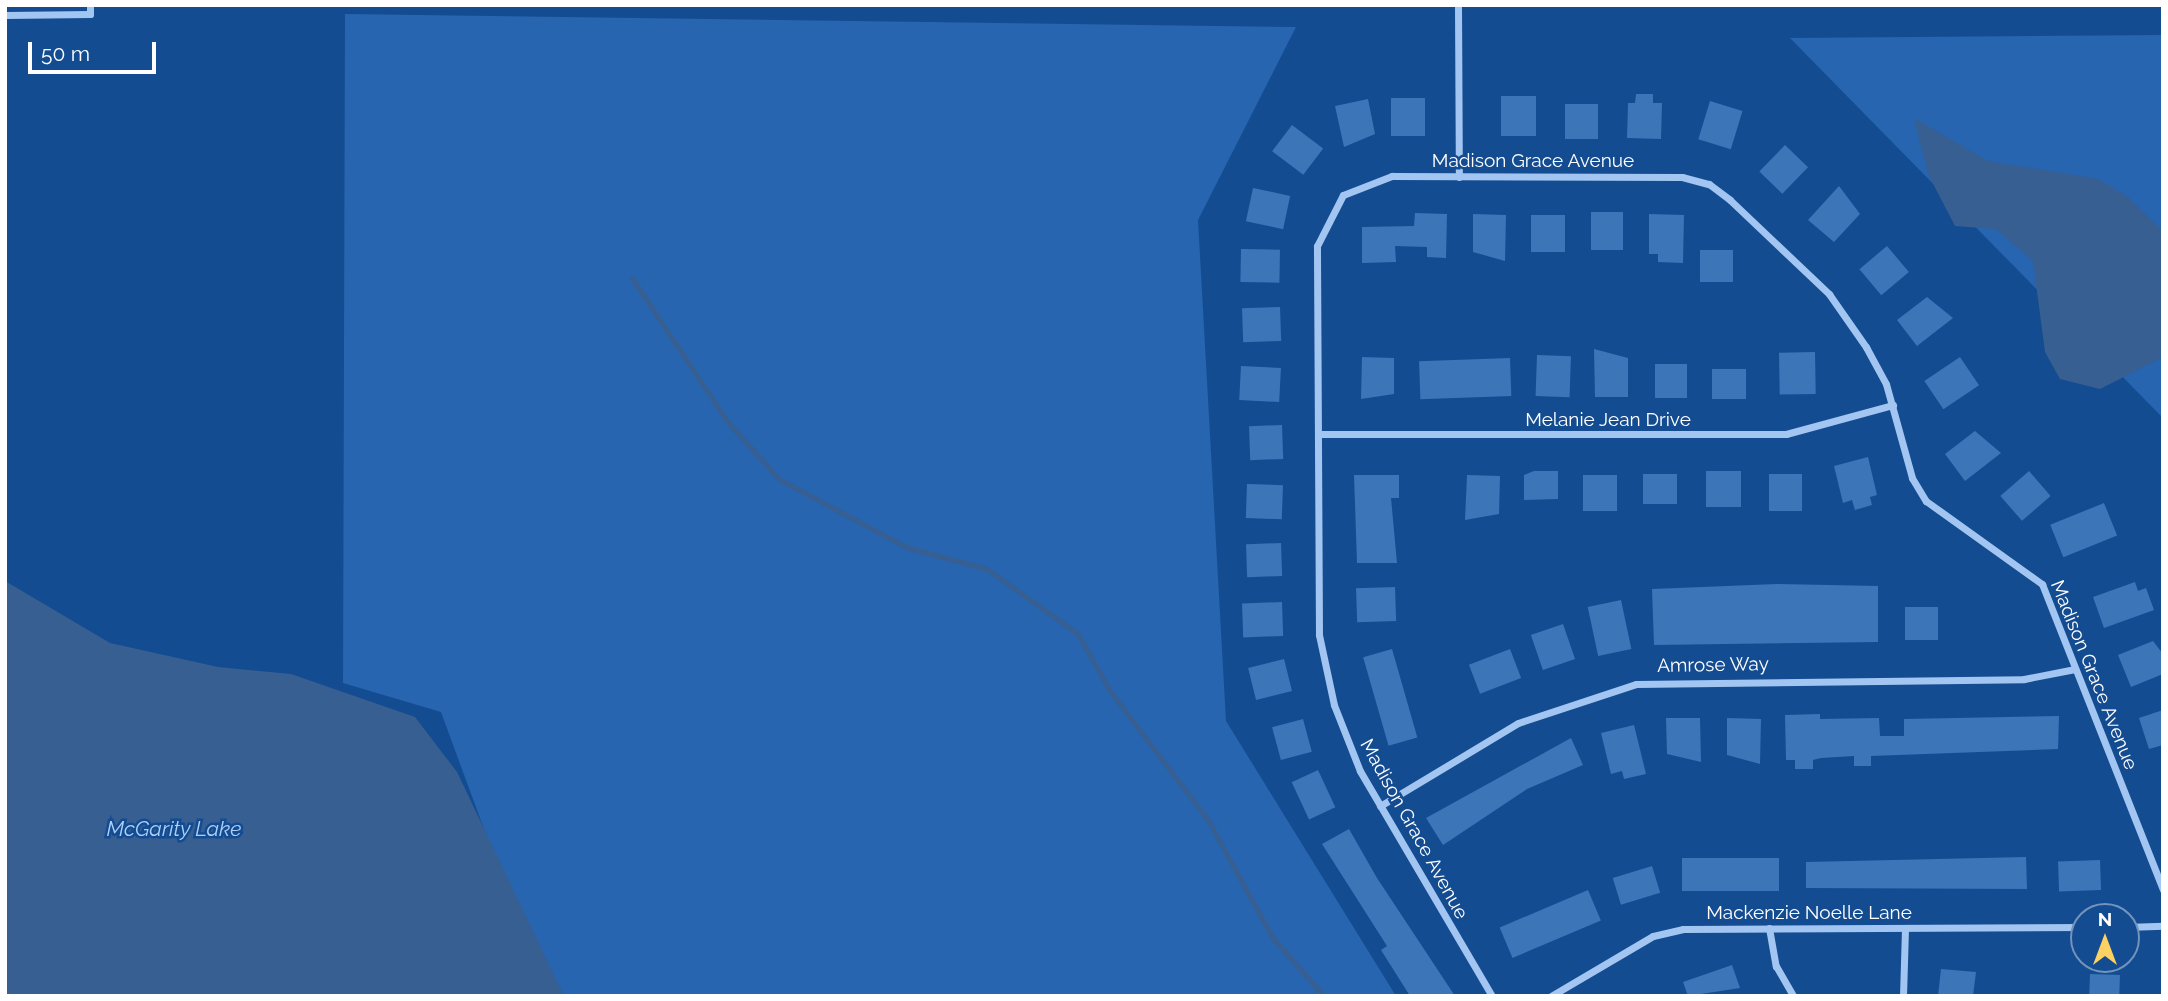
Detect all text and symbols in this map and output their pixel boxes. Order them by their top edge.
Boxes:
scale bar [32,28,159,72]
text: 50 m [41,41,90,66]
street label: Madison Grace Avenue [1432,150,1634,172]
street label: Melanie Jean Drive [1525,409,1691,431]
street label: Madison Grace Avenue [2045,577,2143,773]
street label: Amrose Way [1657,653,1769,677]
street label: Madison Grace Avenue [1355,735,1473,923]
water label: McGarity Lake [106,816,242,842]
street label: Mackenzie Noelle Lane [1706,902,1912,924]
north arrow [2070,903,2140,973]
text: N [2098,908,2112,930]

